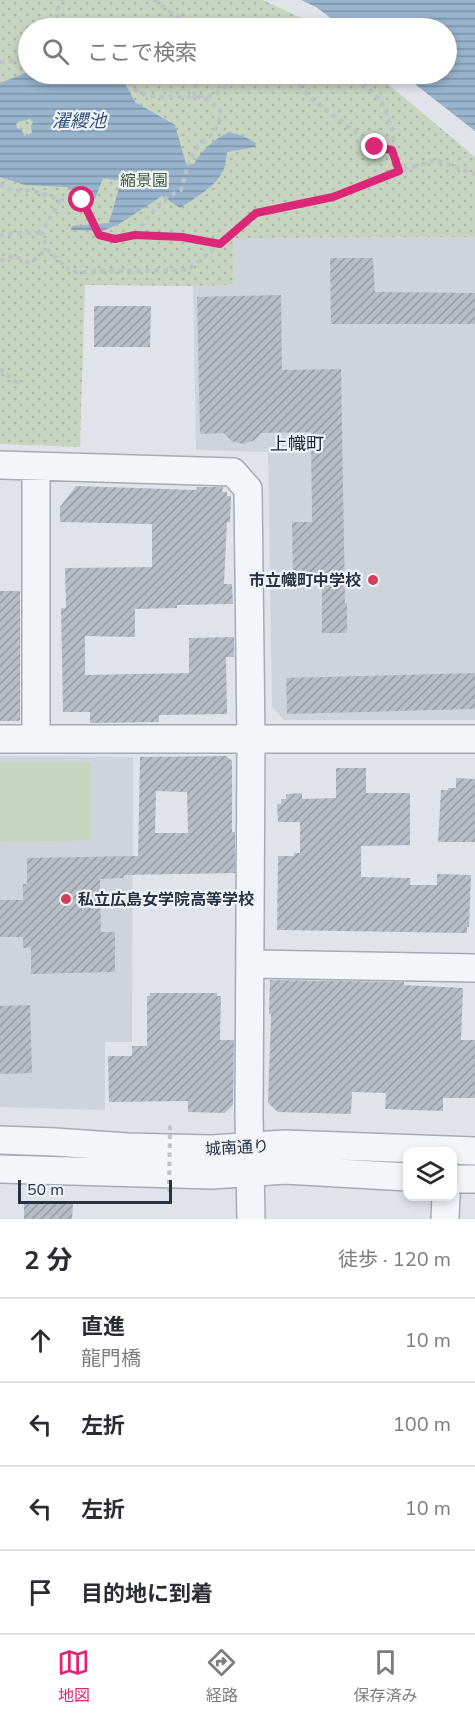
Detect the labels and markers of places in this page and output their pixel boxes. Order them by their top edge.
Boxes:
place label: 市立幟町中学校 [249,570,361,592]
marker: 市立幟町中学校 [366,573,380,587]
place label: 私立広島女学院高等学校 [78,889,254,911]
marker: 私立広島女学院高等学校 [59,892,73,906]

